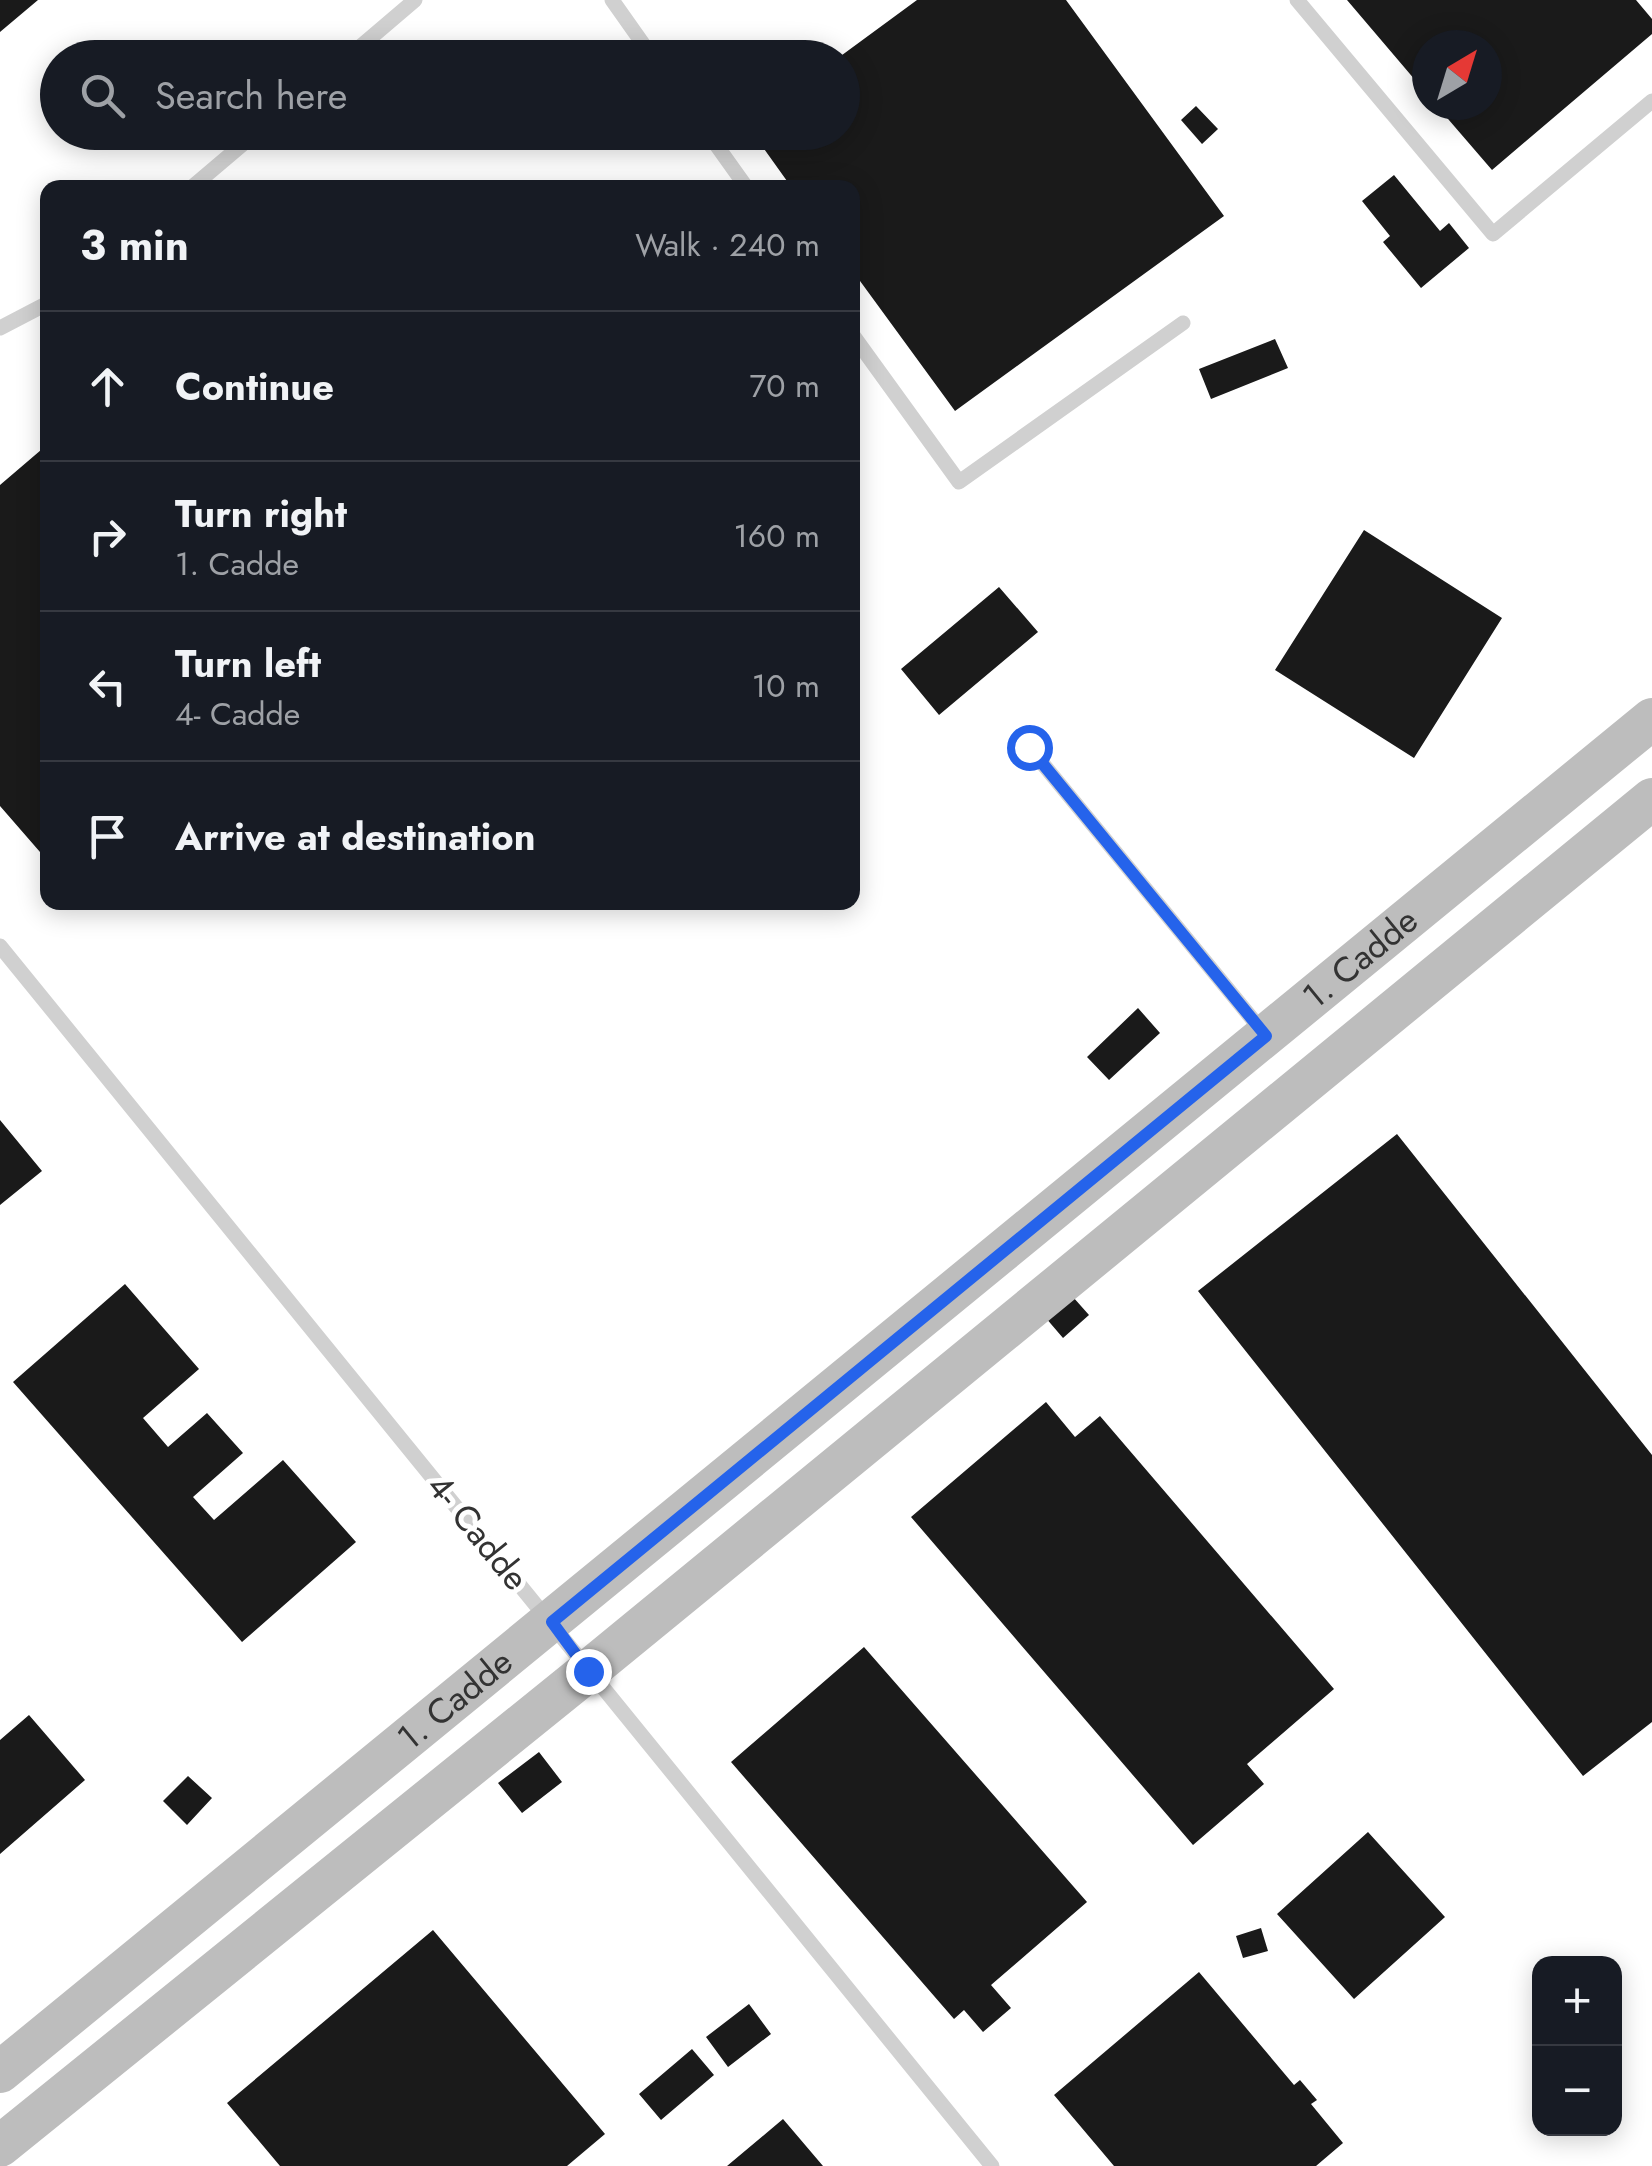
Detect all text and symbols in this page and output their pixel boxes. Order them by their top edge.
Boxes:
north arrow [1412,30,1502,120]
search box [40,40,860,150]
icon: search [75,68,130,123]
text: Search here [155,68,347,123]
text: 3 min [80,215,189,276]
text: Walk · 240 m [635,222,820,268]
icon: ahead [80,359,135,414]
text: Continue [175,359,334,414]
text: 70 m [749,363,820,409]
text: Turn right [175,486,347,541]
icon: right [80,509,135,564]
text: 160 m [733,513,820,559]
text: 1. Cadde [175,541,299,587]
text: Turn left [175,636,321,691]
icon: left [80,659,135,714]
text: 10 m [752,663,820,709]
text: 4- Cadde [175,691,300,737]
route start [1007,725,1053,771]
icon: arrive [80,809,135,864]
text: Arrive at destination [175,809,536,864]
street label: 1. Cadde [1292,896,1428,1020]
street label: 4- Cadde [415,1463,541,1601]
street label: 1. Cadde [387,1637,523,1762]
route end [566,1649,612,1695]
map controls [1532,1956,1622,2136]
button: + [1532,1956,1622,2046]
button: − [1532,2046,1622,2136]

